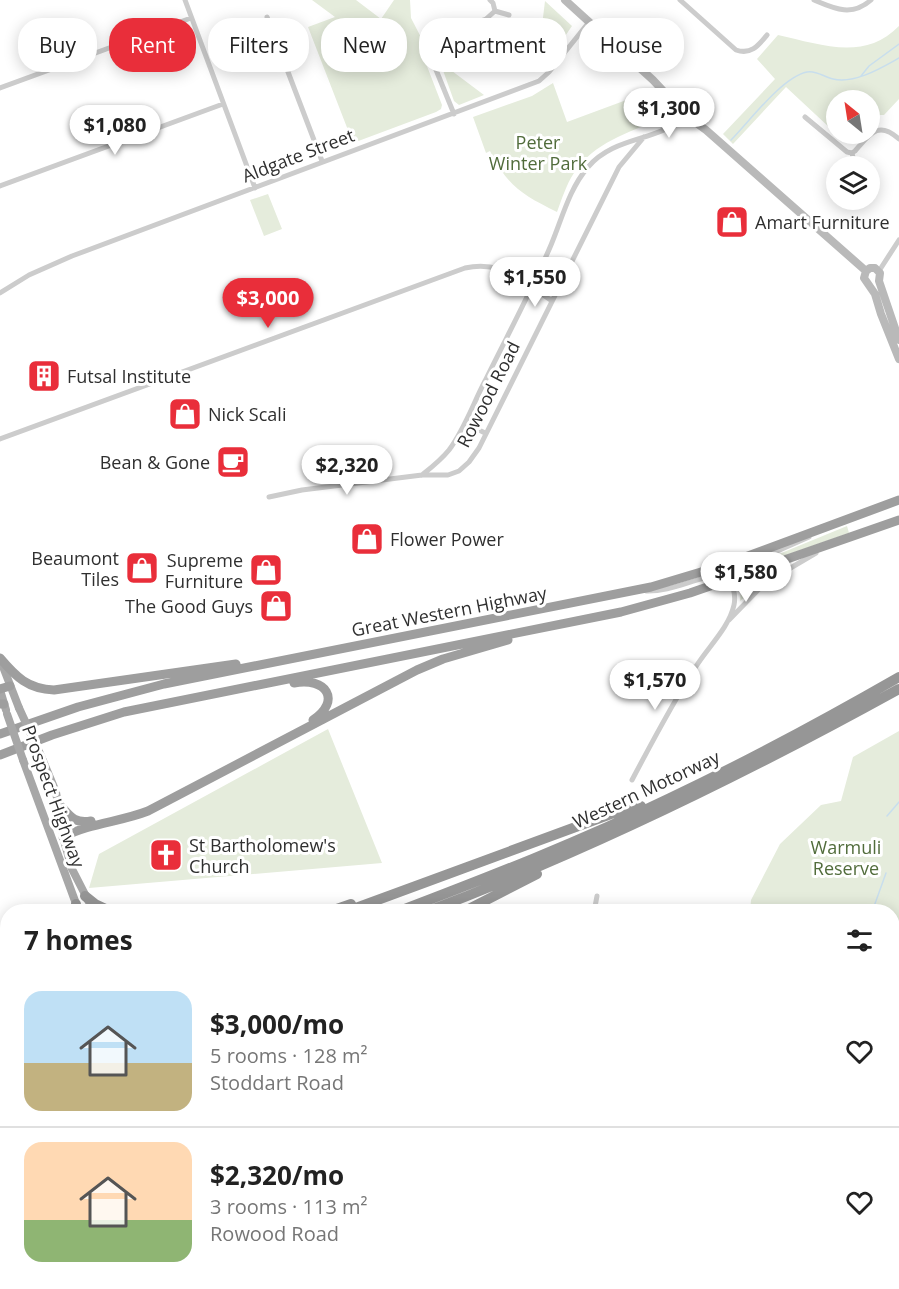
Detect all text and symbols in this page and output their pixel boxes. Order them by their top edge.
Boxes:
chip: Buy [18,18,97,72]
chip: Rent [109,18,196,72]
chip: Filters [208,18,309,72]
chip: New [321,18,407,72]
chip: Apartment [419,18,567,72]
chip: House [579,18,684,72]
pin: $1,300 [620,88,718,139]
north arrow [826,90,880,144]
map controls [826,90,880,210]
text: $1,300 [638,94,700,121]
pin: $1,080 [66,105,164,156]
text: $1,080 [84,111,146,138]
street label: Aldgate Street [239,123,357,187]
park label: Peter Winter Park [489,130,588,175]
button: layers [826,156,880,210]
shop icon: Amart Furniture [714,204,750,240]
place label: Amart Furniture [755,210,890,234]
pin: $1,550 [486,257,584,308]
text: $1,550 [504,263,566,290]
pin: $3,000 [219,278,317,329]
text: $3,000 [237,284,299,311]
street label: Rowood Road [451,337,525,451]
building icon: Futsal Institute [26,358,62,394]
place label: Futsal Institute [67,364,191,388]
shop icon: Nick Scali [167,396,203,432]
place label: Nick Scali [208,402,286,426]
cafe icon: Bean & Gone [215,444,251,480]
pin: $2,320 [298,445,396,496]
place label: Bean & Gone [100,450,210,474]
text: $2,320 [316,451,378,478]
shop icon: Flower Power [349,521,385,557]
place label: Flower Power [390,527,504,551]
place label: Beaumont Tiles [31,546,119,591]
place label: Supreme Furniture [165,548,243,593]
shop icon: Beaumont Tiles [124,550,160,586]
shop icon: Supreme Furniture [248,552,284,588]
pin: $1,580 [697,552,795,603]
text: $1,580 [715,558,777,585]
street label: Great Western Highway [349,580,550,642]
shop icon: The Good Guys [258,588,294,624]
place label: The Good Guys [125,594,253,618]
pin: $1,570 [606,660,704,711]
text: $1,570 [624,666,686,693]
street label: Prospect Highway [17,721,91,872]
street label: Western Motorway [569,744,724,834]
place label: St Bartholomew's Church [189,833,336,878]
park label: Warmuli Reserve [811,835,881,880]
church icon: St Bartholomew's Church [148,837,184,873]
text: 7 homes [24,922,133,958]
icon: filters [843,924,876,957]
text: $3,000/mo [210,1006,344,1042]
icon: home [72,1015,144,1087]
icon: heart [843,1035,876,1068]
text: 5 rooms · 128 m² [210,1042,368,1069]
text: Stoddart Road [210,1069,344,1096]
text: $2,320/mo [210,1157,344,1193]
icon: home [72,1166,144,1238]
icon: heart [843,1186,876,1219]
text: 3 rooms · 113 m² [210,1193,368,1220]
text: Rowood Road [210,1220,339,1247]

